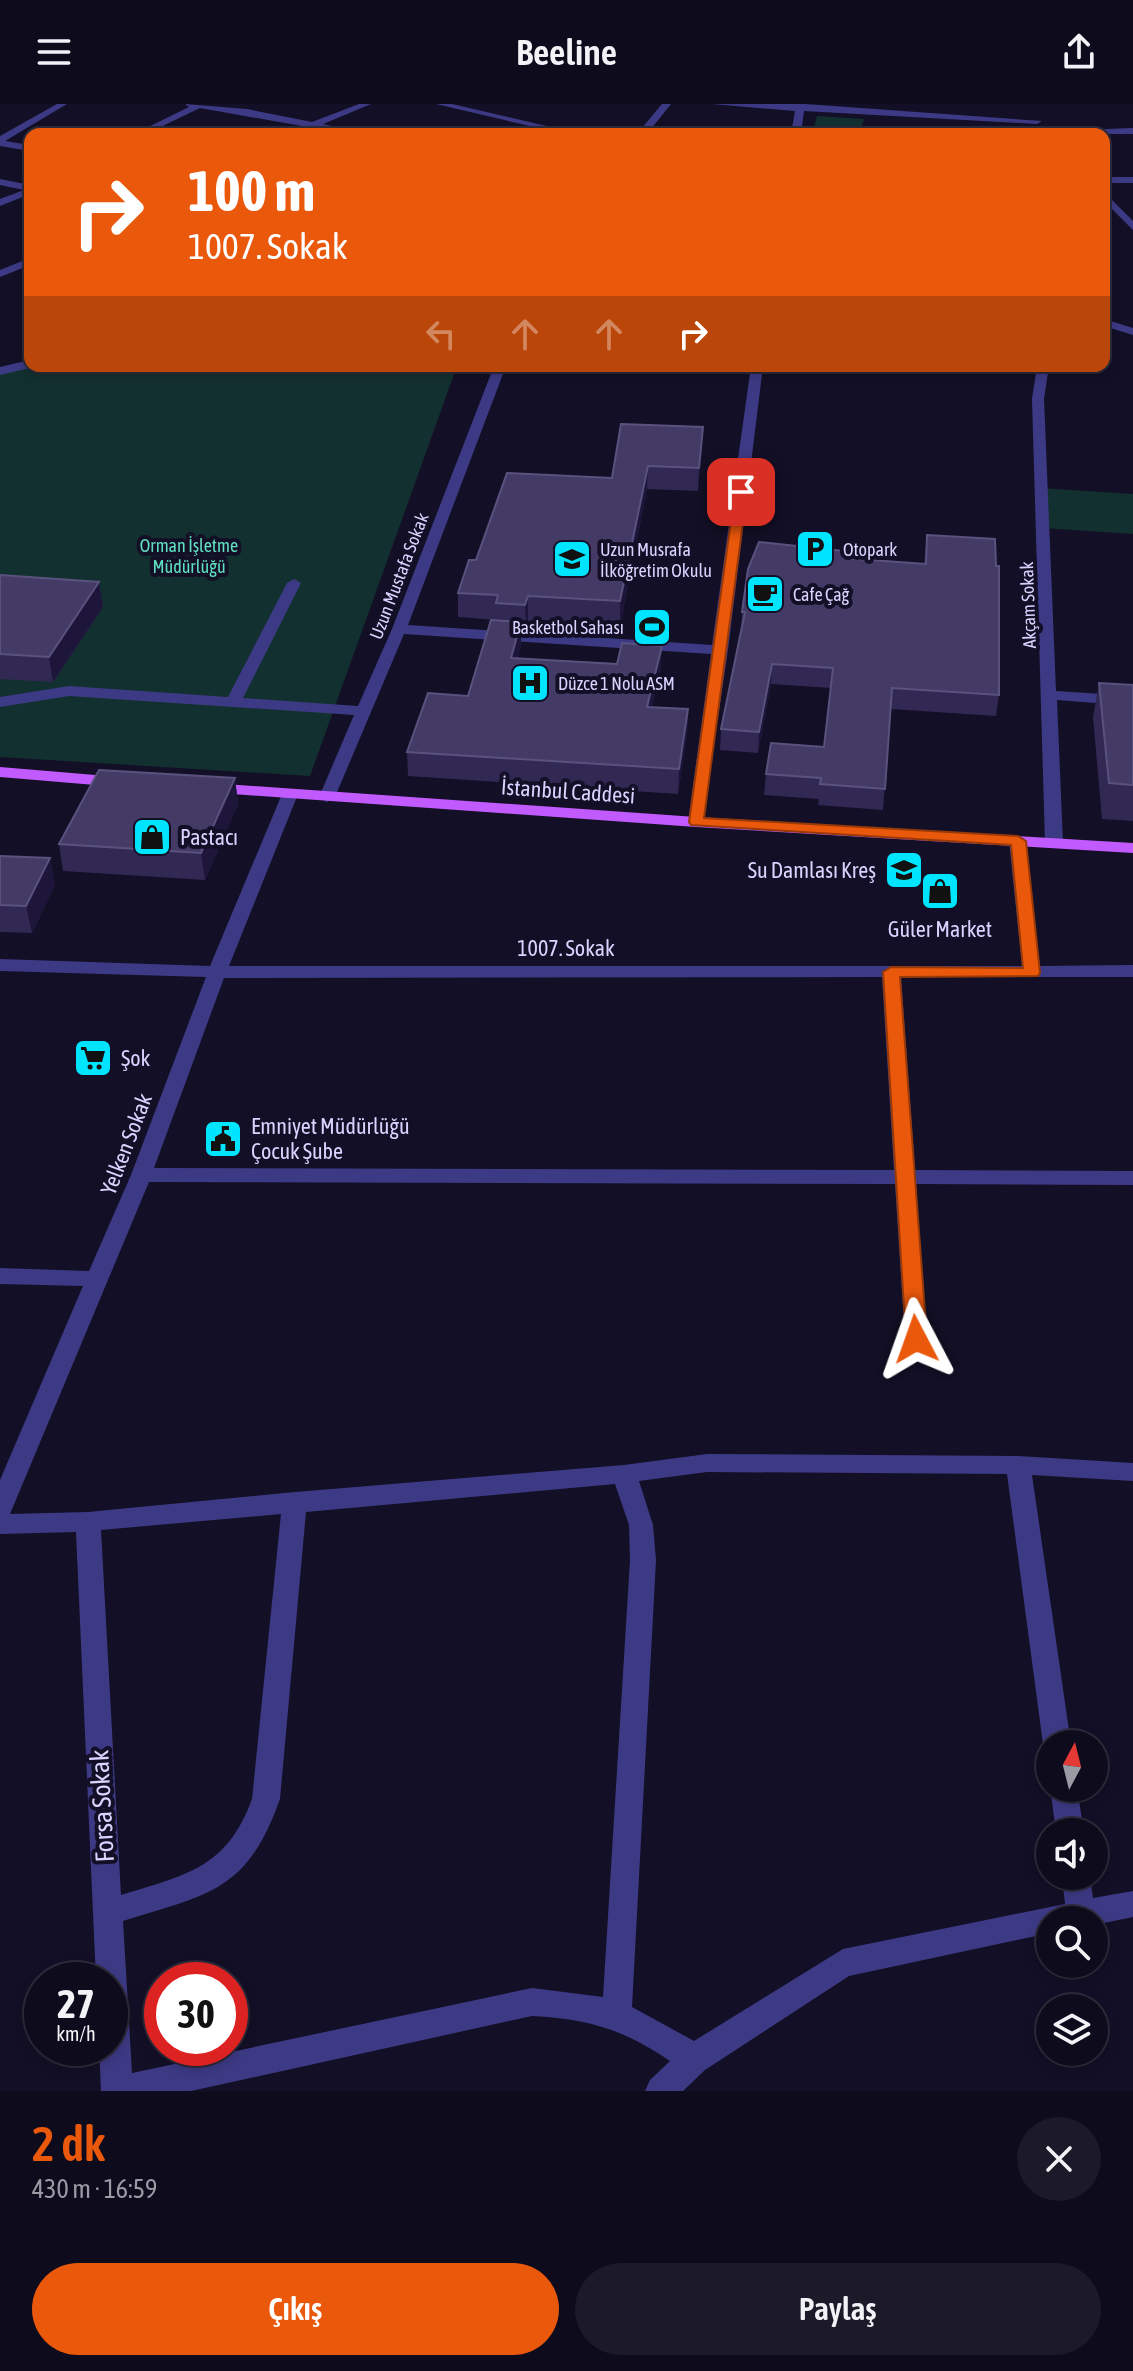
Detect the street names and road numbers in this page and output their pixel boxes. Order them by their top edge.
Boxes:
street label: Uzun Mustafa Sokak [365,510,433,642]
street label: Akçam Sokak [1016,561,1040,649]
street label: İstanbul Caddesi [500,773,636,809]
street label: 1007. Sokak [517,935,615,961]
street label: Yelken Sokak [95,1089,157,1198]
street label: Forsa Sokak [84,1749,120,1863]

